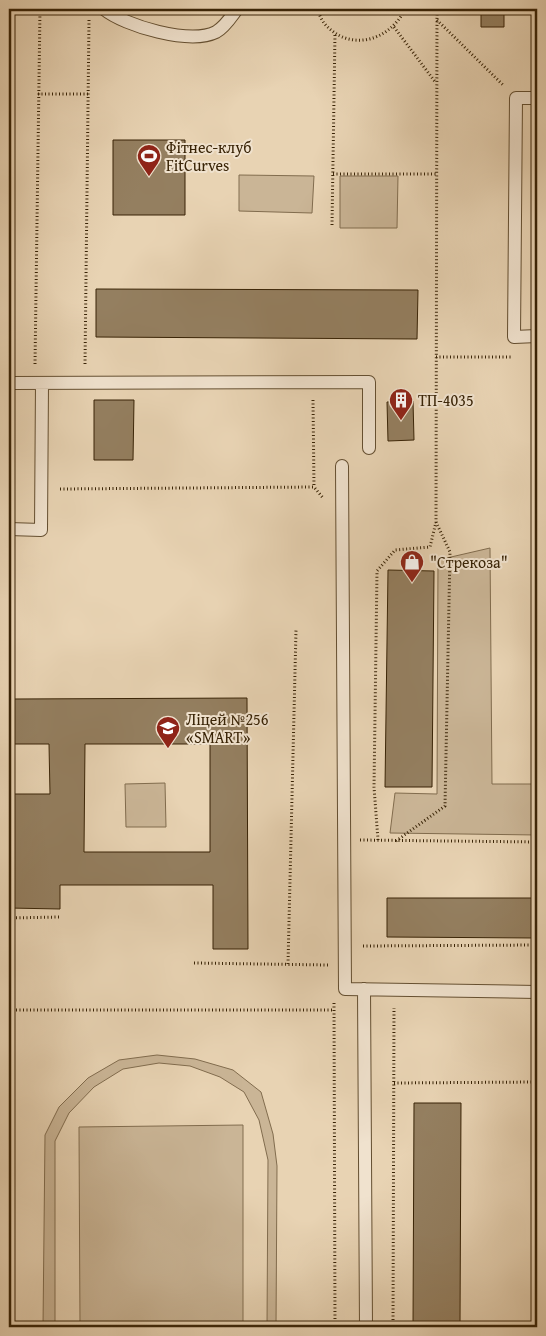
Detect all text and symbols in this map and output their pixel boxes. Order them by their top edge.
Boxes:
place label: Фітнес-клуб FitCurves [166,135,252,177]
sports icon: Фітнес-клуб FitCurves [136,143,162,177]
building icon: ТП-4035 [388,387,414,421]
place label: ТП-4035 [418,388,474,412]
shop icon: "Стрекоза" [399,549,425,583]
place label: "Стрекоза" [430,550,508,574]
place label: Ліцей №256 «SMART» [186,707,269,749]
school or university icon: Ліцей №256 «SMART» [155,715,181,749]

